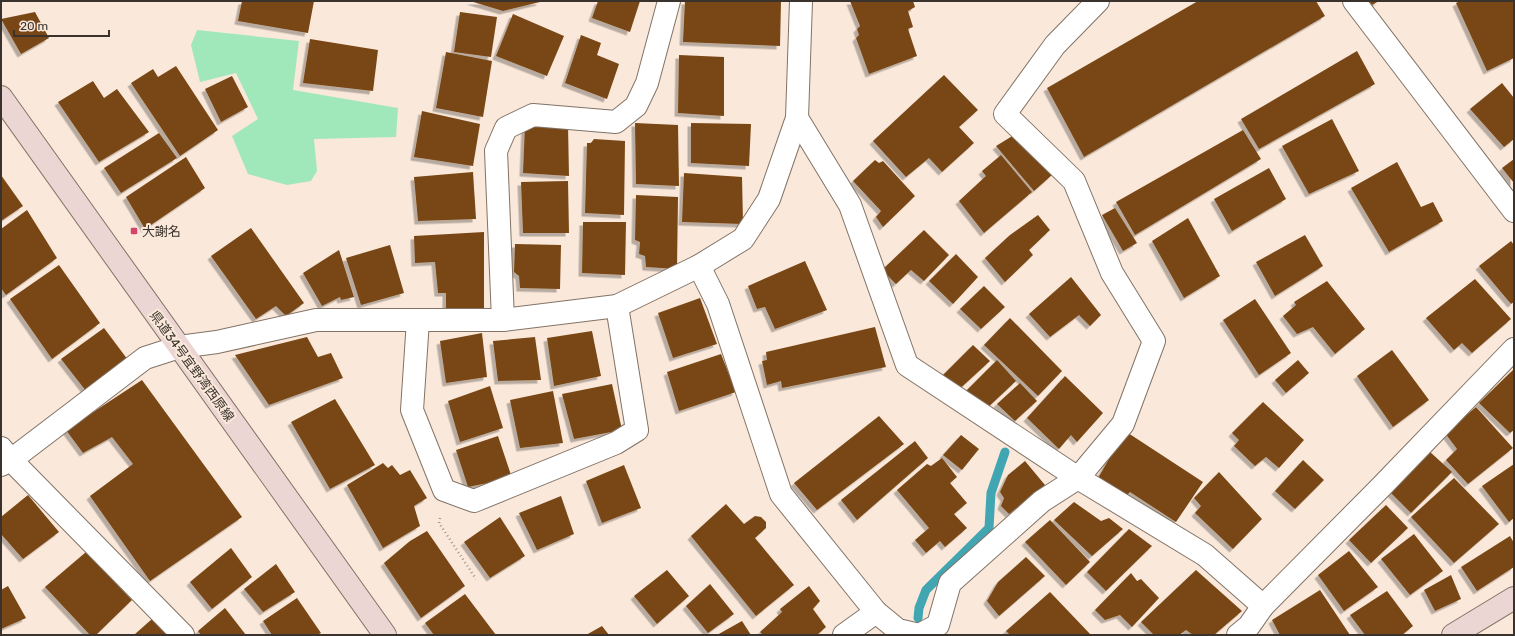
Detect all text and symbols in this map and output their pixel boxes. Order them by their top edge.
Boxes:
scale bar [14,12,109,38]
text: 20 m [20,19,48,33]
place label: 大謝名 [142,224,181,239]
marker: 大謝名 [129,226,139,236]
street label: 県道34号宜野湾西原線 [147,308,237,424]

